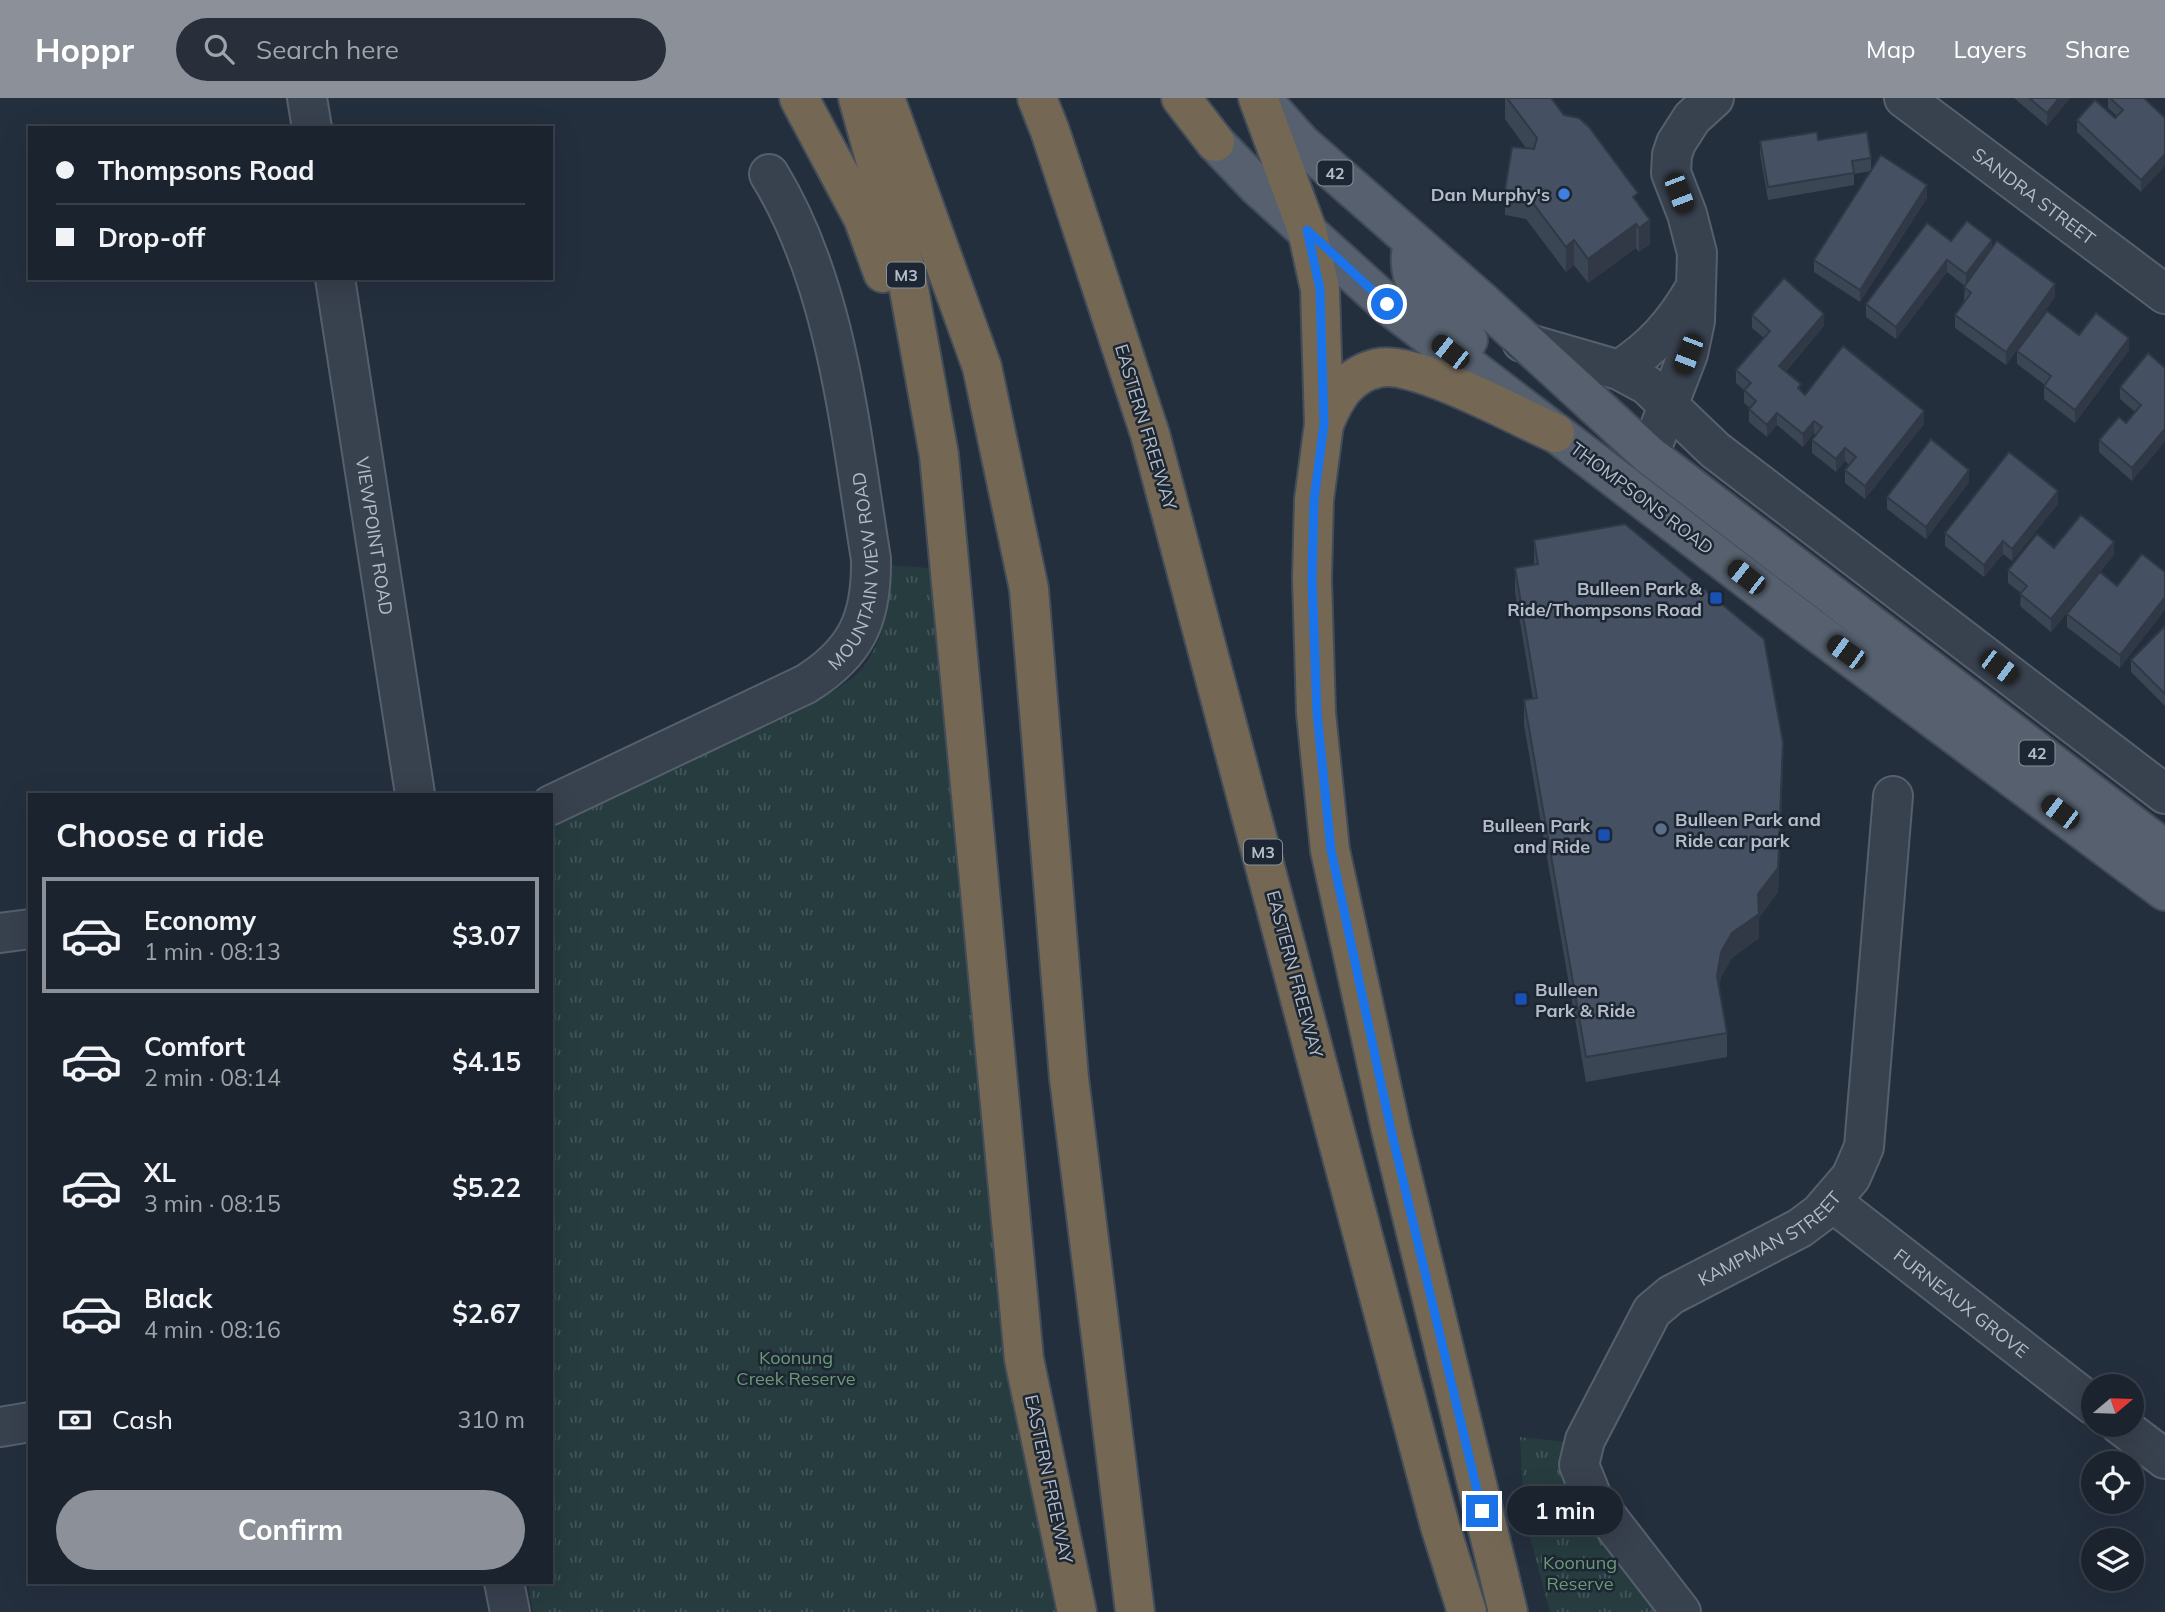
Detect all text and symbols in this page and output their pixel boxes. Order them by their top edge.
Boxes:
search box [176,18,666,81]
text: Hoppr [35,29,134,70]
icon: search [200,30,238,68]
text: Search here [256,33,399,66]
text: Map [1866,34,1915,64]
text: Layers [1953,34,2027,64]
text: Share [2065,34,2130,64]
street label: SANDRA STREET [1968,142,2100,249]
text: Thompsons Road [98,154,314,187]
road number: 42 [1318,160,1352,186]
car [1662,170,1697,216]
place label: Dan Murphy's [1431,183,1550,206]
marker: Dan Murphy's [1556,186,1572,202]
text: Drop-off [98,221,205,254]
road number: M3 [887,262,925,288]
route start [1371,288,1403,320]
car [1427,331,1474,373]
car [1671,331,1706,377]
street label: EASTERN FREEWAY [1110,341,1182,514]
street label: THOMPSONS ROAD [1566,437,1718,559]
street label: VIEWPOINT ROAD [351,455,399,617]
street label: MOUNTAIN VIEW ROAD [823,470,883,674]
car [1723,556,1770,598]
place label: Bulleen Park & Ride/Thompsons Road [1507,577,1703,621]
marker: Bulleen Park & Ride/Thompsons Road [1708,590,1724,606]
car [1823,631,1870,673]
car [1976,646,2023,688]
road number: 42 [2020,740,2054,766]
car [2037,791,2084,833]
place label: Bulleen Park and Ride car park [1675,808,1821,852]
place label: Bulleen Park and Ride [1482,814,1591,858]
text: Choose a ride [56,815,264,855]
marker: Bulleen Park and Ride car park [1653,821,1669,837]
marker: Bulleen Park and Ride [1596,827,1612,843]
road number: M3 [1244,839,1282,864]
street label: EASTERN FREEWAY [1262,888,1329,1061]
icon: car [60,904,123,967]
text: Economy [144,904,256,937]
text: $3.07 [452,919,521,952]
text: 1 min · 08:13 [144,937,281,966]
place label: Bulleen Park & Ride [1535,978,1635,1022]
marker: Bulleen Park & Ride [1513,991,1529,1007]
icon: car [60,1030,123,1093]
text: Comfort [144,1030,245,1063]
text: $4.15 [452,1045,521,1078]
text: 2 min · 08:14 [144,1063,281,1092]
icon: car [60,1156,123,1219]
text: XL [144,1156,176,1189]
text: $5.22 [452,1171,521,1204]
street label: KAMPMAN STREET [1694,1186,1846,1290]
text: 3 min · 08:15 [144,1189,281,1218]
street label: FURNEAUX GROVE [1889,1243,2033,1362]
icon: car [60,1282,123,1345]
text: Black [144,1282,212,1315]
text: $2.67 [452,1297,521,1330]
text: 4 min · 08:16 [144,1315,281,1344]
park label: Koonung Creek Reserve [736,1346,856,1390]
north arrow [2081,1374,2144,1437]
map controls [2081,1374,2144,1591]
street label: EASTERN FREEWAY [1020,1392,1078,1567]
icon: cash [56,1401,94,1439]
text: Cash [112,1403,173,1436]
text: 310 m [457,1405,525,1434]
button: locate [2081,1451,2144,1514]
callout: 1 min [1506,1486,1622,1536]
button: Confirm [56,1490,525,1570]
route end [1466,1495,1498,1527]
text: 1 min [1535,1496,1595,1525]
button: layers [2081,1528,2144,1591]
park label: Koonung Reserve [1543,1551,1617,1595]

